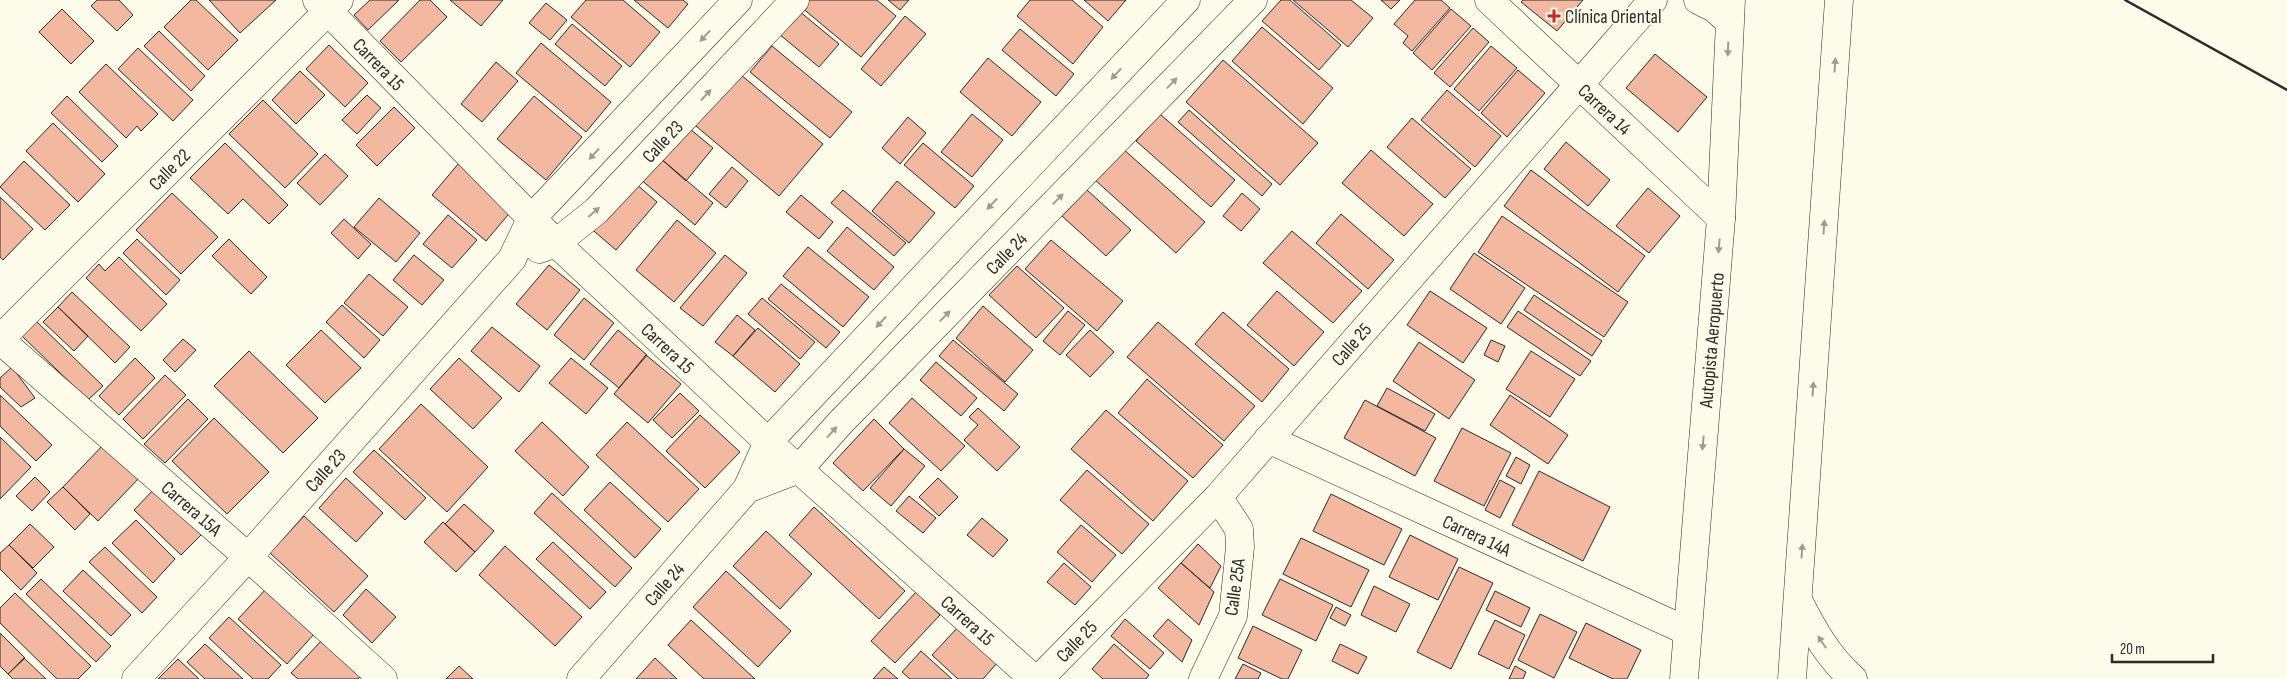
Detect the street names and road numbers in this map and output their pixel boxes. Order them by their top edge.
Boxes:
street label: Carrera 15 [347,34,408,96]
street label: Carrera 14 [1573,80,1635,141]
street label: Calle 23 [638,116,689,168]
street label: Calle 22 [144,144,196,196]
street label: Calle 24 [982,228,1033,280]
street label: Autopista Aeropuerto [1695,272,1730,410]
street label: Carrera 15 [636,319,698,379]
street label: Calle 25 [1327,319,1377,371]
street label: Calle 23 [301,445,351,497]
street label: Carrera 15A [156,477,227,542]
street label: Carrera 14A [1439,511,1515,563]
street label: Calle 25A [1220,556,1251,617]
street label: Calle 24 [640,559,690,611]
street label: Carrera 15 [935,591,999,651]
street label: Calle 25 [1052,616,1103,668]

